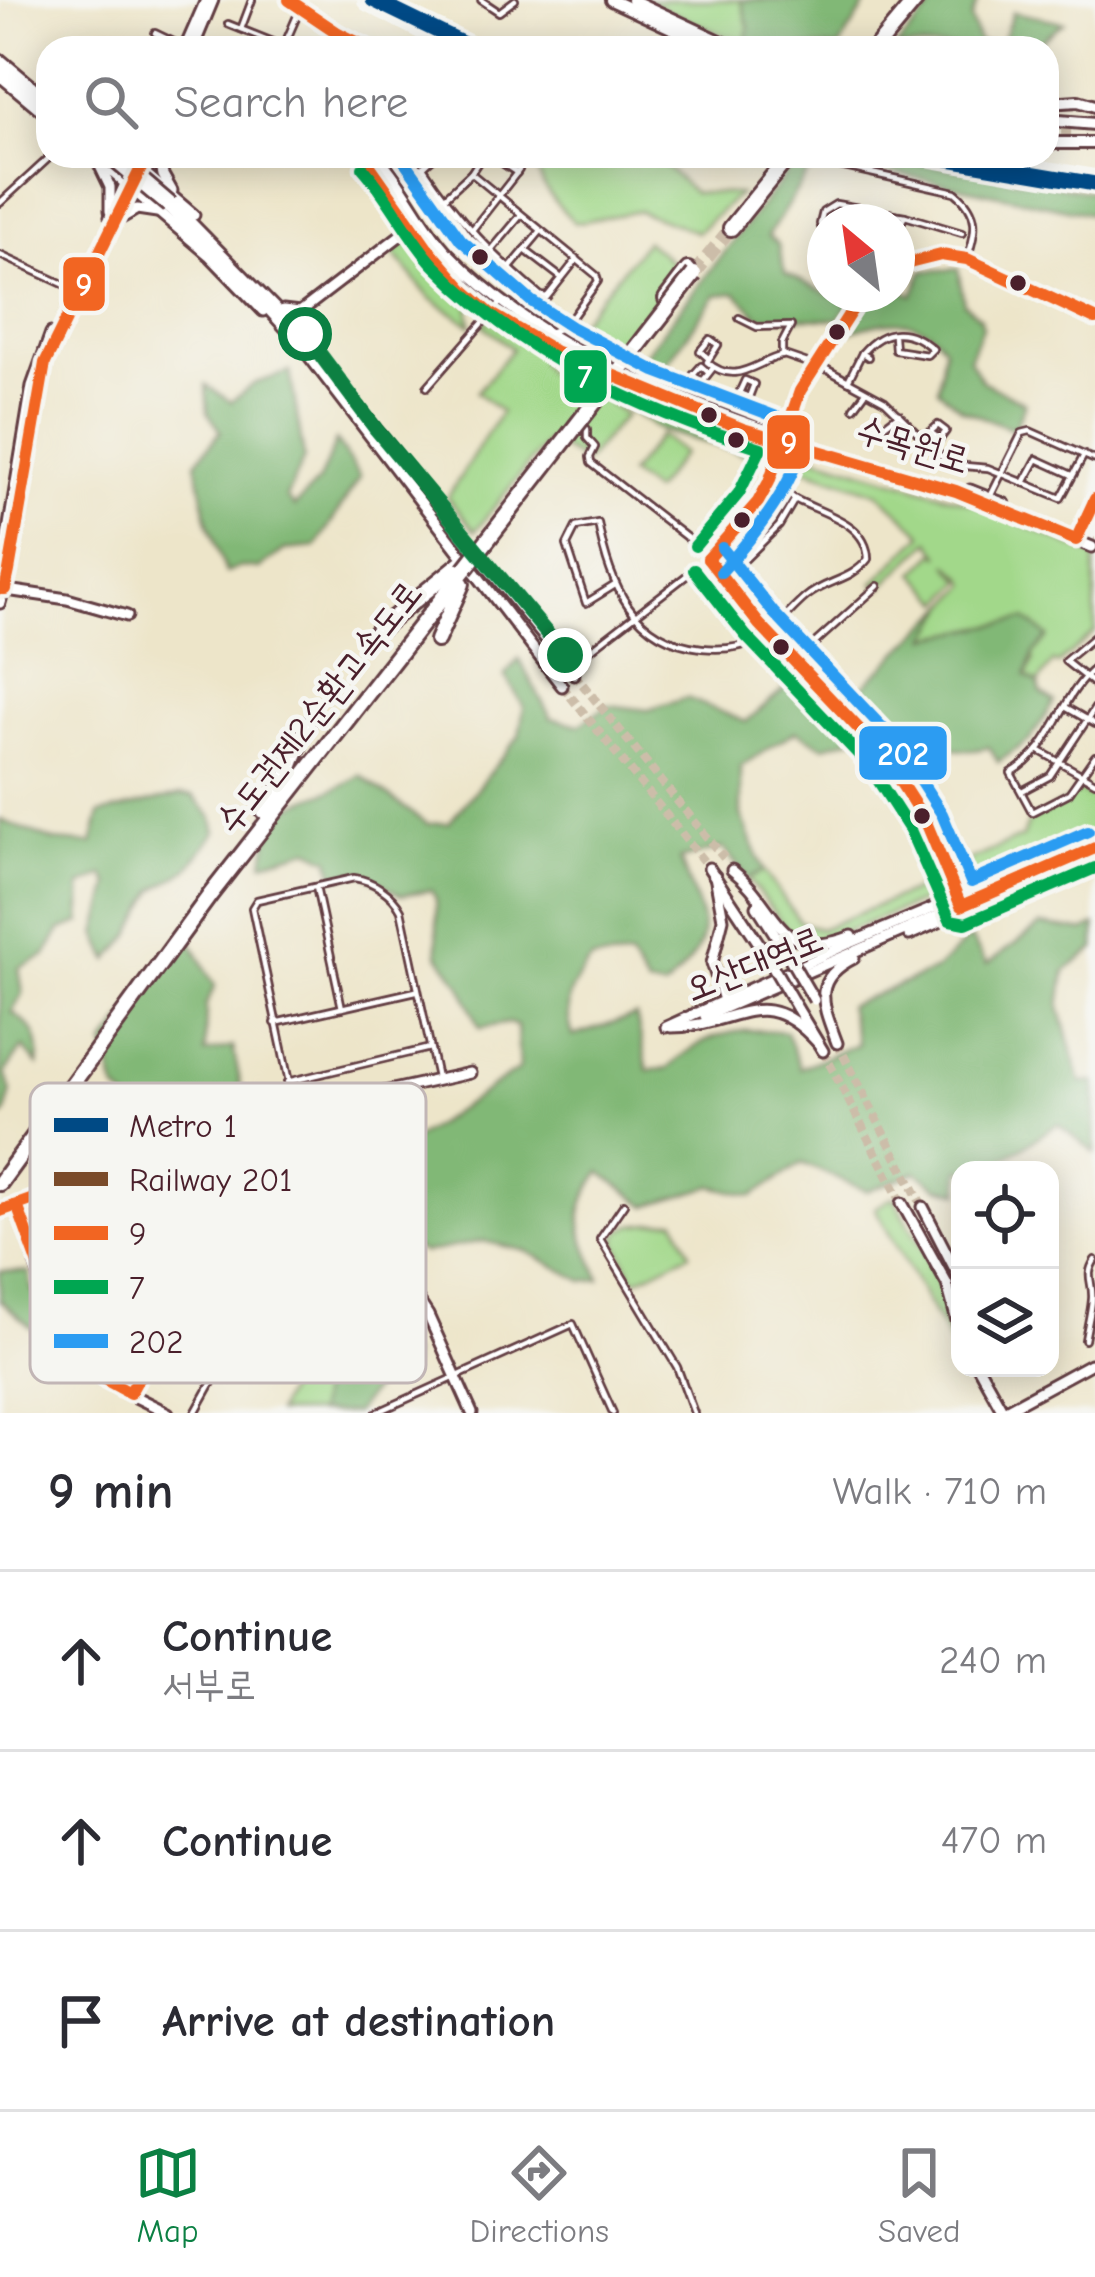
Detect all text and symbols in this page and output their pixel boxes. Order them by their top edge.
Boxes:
search box [36,36,1059,168]
icon: search [78,69,144,135]
text: Search here [174,76,408,128]
north arrow [807,204,915,312]
unlabelled marker [469,246,491,268]
line badge: 9 [61,255,107,313]
text: 9 [75,266,93,304]
unlabelled marker [1007,272,1029,294]
route start [278,307,332,361]
unlabelled marker [826,321,848,343]
line badge: 7 [562,348,609,405]
text: 7 [578,358,593,396]
unlabelled marker [698,404,720,426]
street label: 수목원로 [852,408,974,482]
line badge: 9 [765,413,812,471]
text: 9 [780,424,798,462]
unlabelled marker [725,429,747,451]
unlabelled marker [731,509,753,531]
street label: 수도권제2순환고속도로 [208,573,430,841]
route end [538,628,592,682]
unlabelled marker [770,636,792,658]
line badge: 202 [857,724,949,782]
text: 202 [877,735,929,773]
unlabelled marker [911,805,933,827]
street label: 오산대역로 [679,918,829,1010]
legend [30,1083,426,1383]
text: Metro 1 [129,1107,237,1145]
text: Railway 201 [129,1161,292,1199]
map controls [951,1161,1059,1377]
button: locate [951,1161,1059,1269]
text: 9 [129,1215,147,1253]
text: 7 [129,1269,145,1307]
button: layers [951,1269,1059,1377]
text: 202 [129,1323,184,1361]
text: 9 min [48,1462,174,1521]
text: Walk · 710 m [832,1469,1047,1514]
text: Continue [162,1610,332,1662]
icon: ahead [48,1628,114,1694]
text: 240 m [939,1638,1047,1683]
text: 서부로 [162,1663,256,1708]
icon: ahead [48,1808,114,1874]
text: Continue [162,1815,332,1867]
text: 470 m [941,1818,1047,1863]
icon: arrive [48,1988,114,2054]
text: Arrive at destination [162,1995,555,2047]
tab: Map [135,2140,201,2250]
tab: Directions [470,2140,609,2250]
tab: Saved [878,2140,960,2250]

